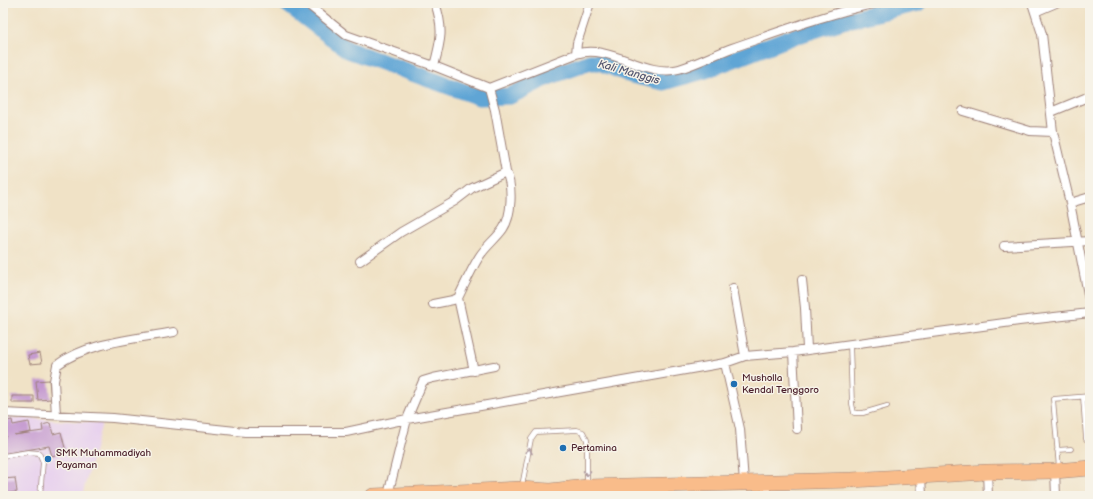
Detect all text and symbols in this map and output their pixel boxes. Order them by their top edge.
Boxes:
water label: Kali Manggis [597,57,662,87]
place label: Musholla Kendal Tenggoro [742,372,819,396]
marker: Musholla Kendal Tenggoro [729,379,739,389]
place label: Pertamina [571,442,617,454]
marker: Pertamina [558,443,568,453]
place label: SMK Muhammadiyah Payaman [56,447,151,471]
one-way arrow [524,448,532,454]
marker: SMK Muhammadiyah Payaman [43,454,53,464]
one-way arrow [583,470,591,476]

